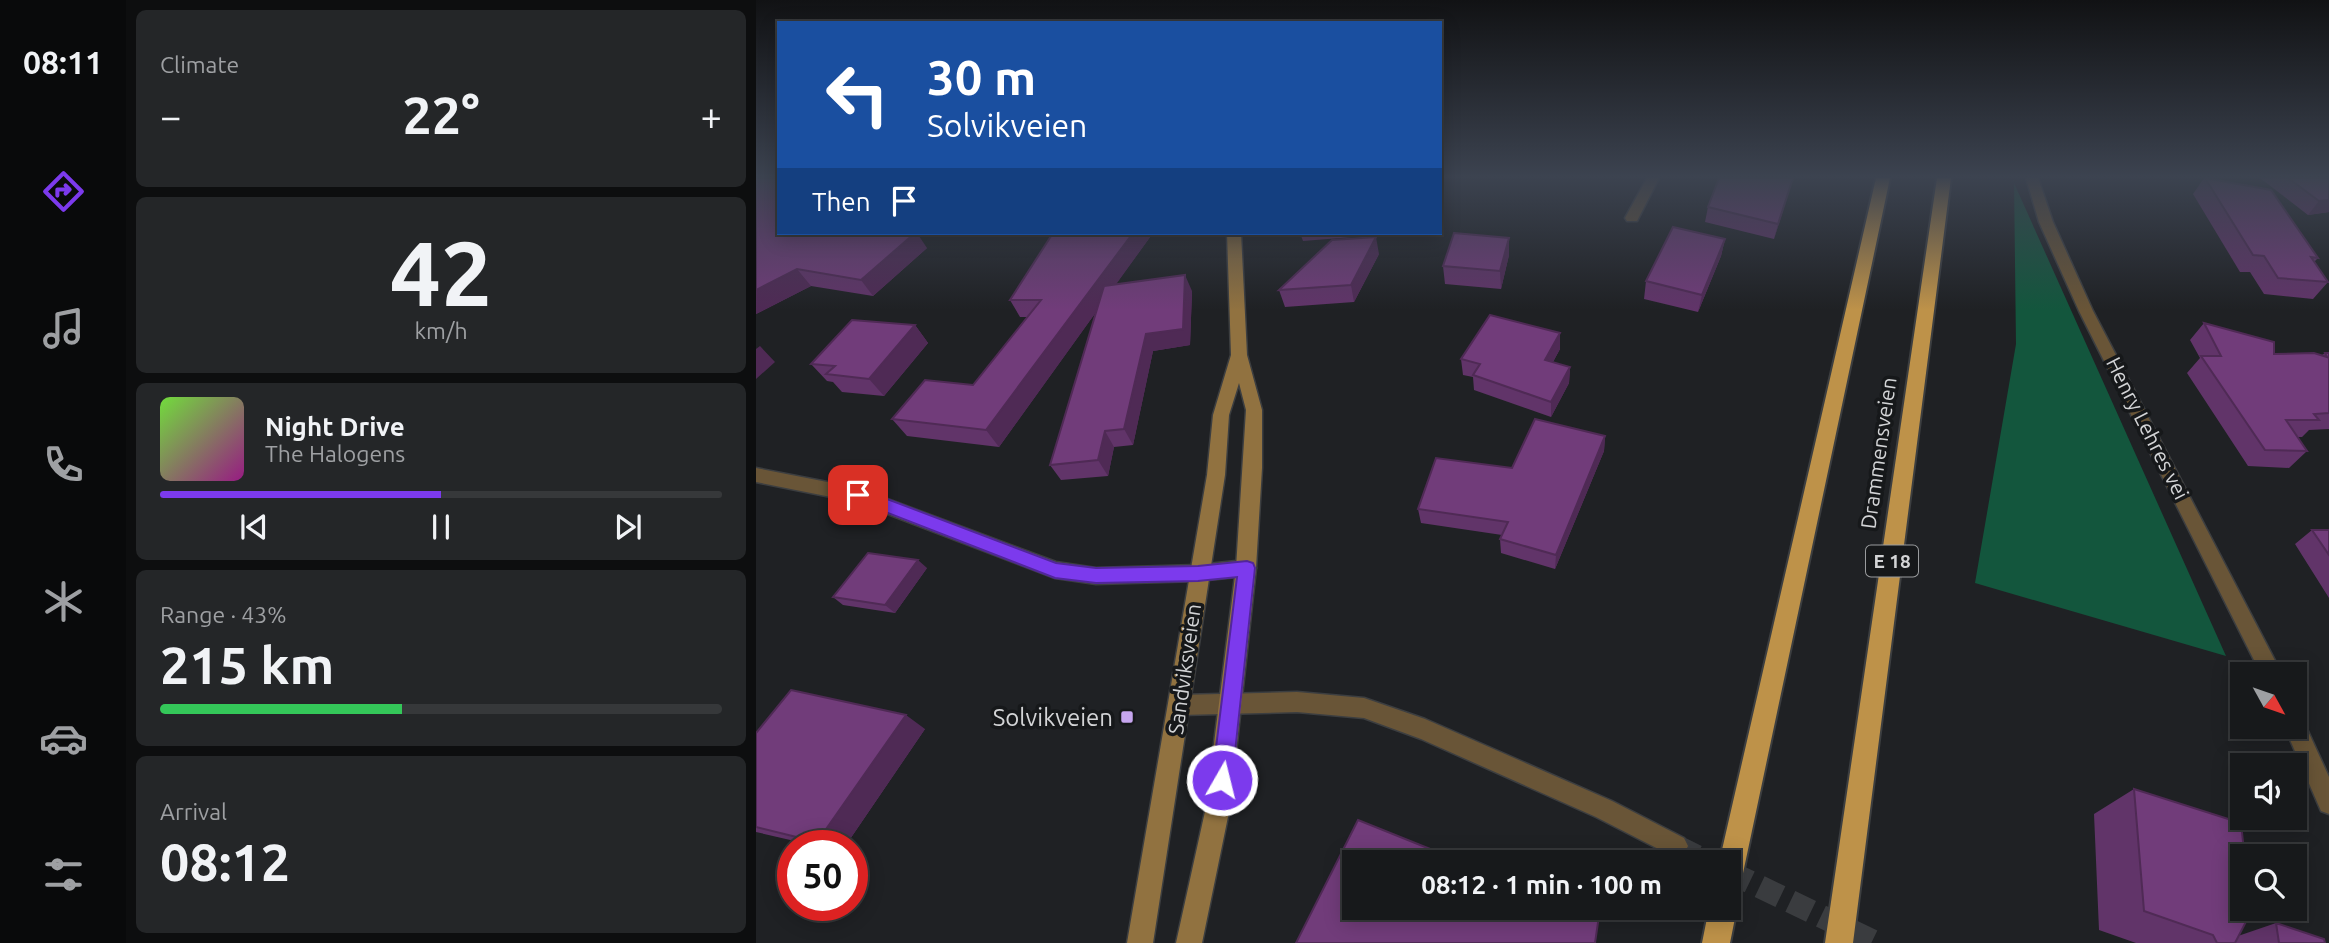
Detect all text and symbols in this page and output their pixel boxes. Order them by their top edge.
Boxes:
text: 08:11 [23,44,103,80]
icon: left [812,49,903,140]
text: 30 m [927,49,1036,104]
text: Climate [160,52,239,77]
text: 22° [402,86,480,144]
text: − [160,95,181,137]
text: + [701,95,722,137]
text: Solvikveien [927,107,1087,143]
icon: directions [39,167,88,216]
icon: arrive [885,182,923,220]
text: Then [812,187,871,216]
text: 42 [390,221,492,323]
icon: music [39,304,88,353]
text: km/h [414,318,468,343]
street label: Henry Lehres vei [2102,353,2194,503]
street label: Drammensveien [1855,376,1901,530]
text: Night Drive [265,412,405,441]
icon: phone [39,440,88,489]
text: The Halogens [265,441,405,466]
pin [828,465,888,525]
icon: arrive [839,476,877,514]
icon: previous [235,508,273,546]
icon: pause [422,508,460,546]
icon: next [609,508,647,546]
road number: E 18 [1866,546,1918,576]
icon: climate [39,577,88,626]
text: Range · 43% [160,602,287,627]
street label: Sandviksveien [1163,602,1205,736]
text: 215 km [160,636,334,694]
north arrow [2230,662,2306,738]
map controls [2230,662,2307,921]
place label: Solvikveien [993,704,1113,731]
marker: Solvikveien [1119,709,1135,725]
icon: car [39,714,88,763]
position arrow [1185,743,1259,817]
button: sound [2230,753,2307,830]
text: Arrival [160,799,227,824]
speed limit sign: 50 [777,830,868,921]
text: 08:12 [160,833,290,891]
button: search [2230,844,2307,921]
icon: filters [39,850,88,899]
text: 08:12 · 1 min · 100 m [1421,870,1662,899]

